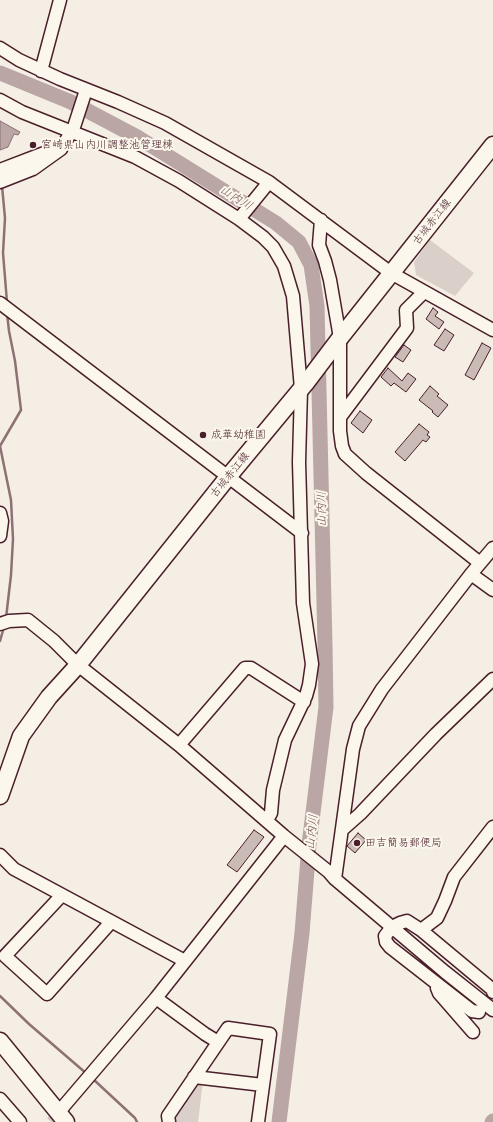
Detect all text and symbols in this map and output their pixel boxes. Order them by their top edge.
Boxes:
place label: 宮崎県山内川調整池管理棟 [41,138,173,152]
marker: 宮崎県山内川調整池管理棟 [28,140,38,150]
water label: 山内川 [217,182,255,214]
street label: 古城赤江線 [410,196,454,248]
place label: 成華幼稚園 [211,428,266,442]
marker: 成華幼稚園 [198,430,208,440]
street label: 古城赤江線 [208,449,252,501]
water label: 山内川 [314,491,330,527]
water label: 山内川 [303,813,321,851]
place label: 田吉簡易郵便局 [365,836,442,850]
marker: 田吉簡易郵便局 [352,838,362,848]

